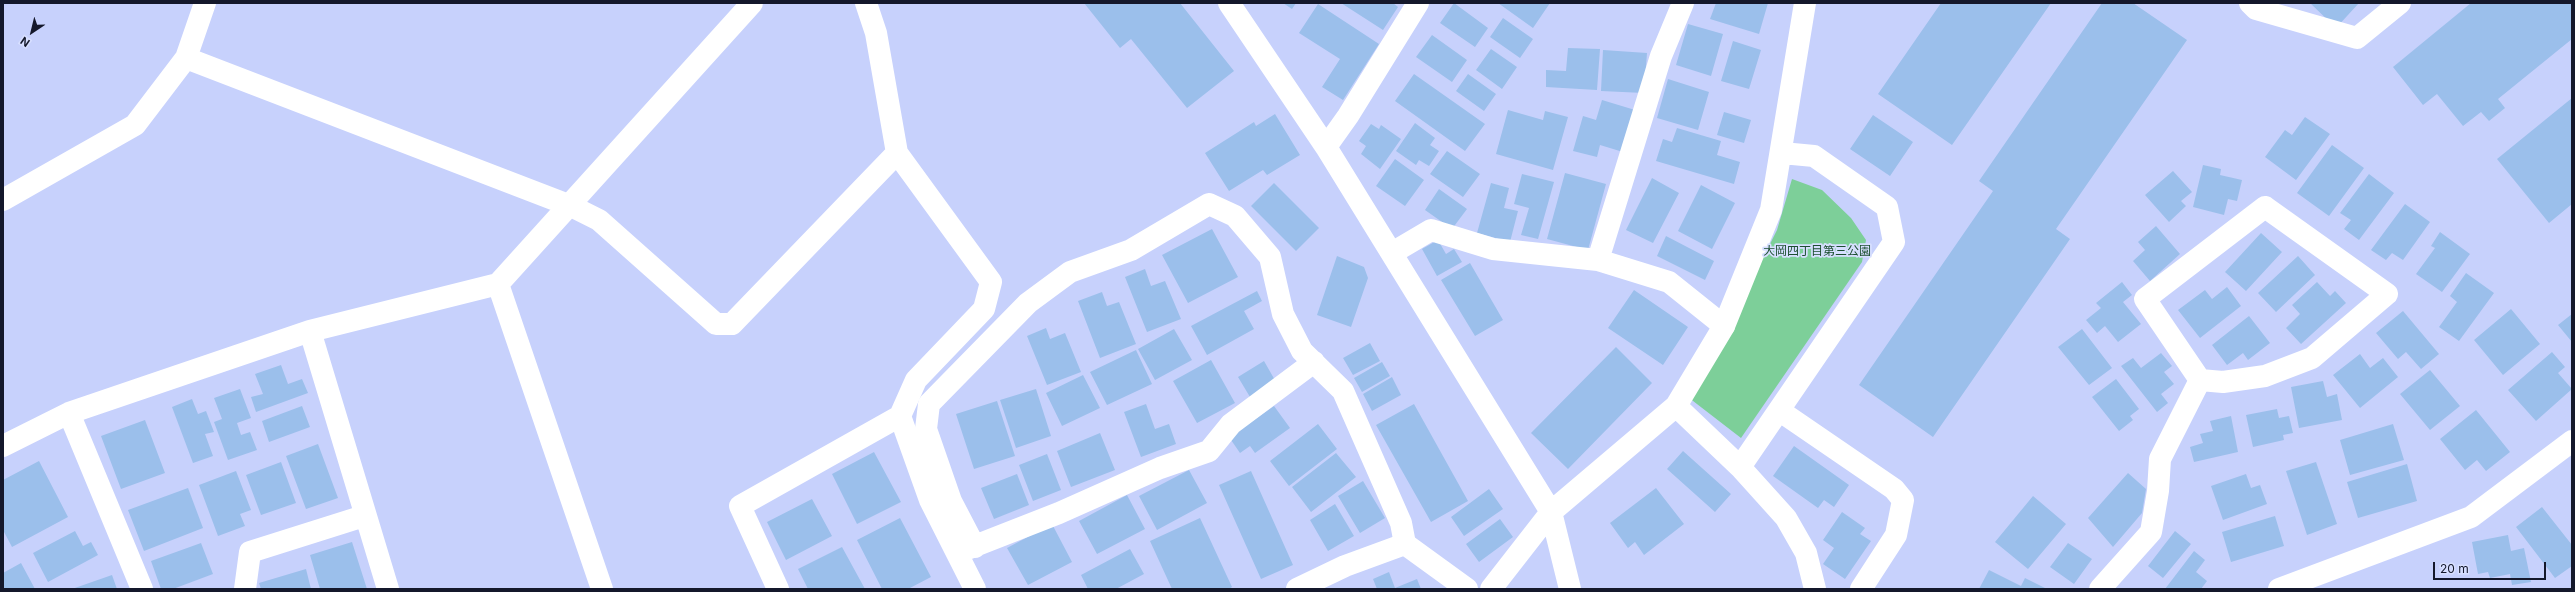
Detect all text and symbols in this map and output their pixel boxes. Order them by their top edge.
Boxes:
north arrow [12,12,52,52]
text: N [18,34,33,50]
park label: 大岡四丁目第三公園 [1763,244,1871,258]
scale bar [2435,554,2548,580]
text: 20 m [2440,561,2469,576]

